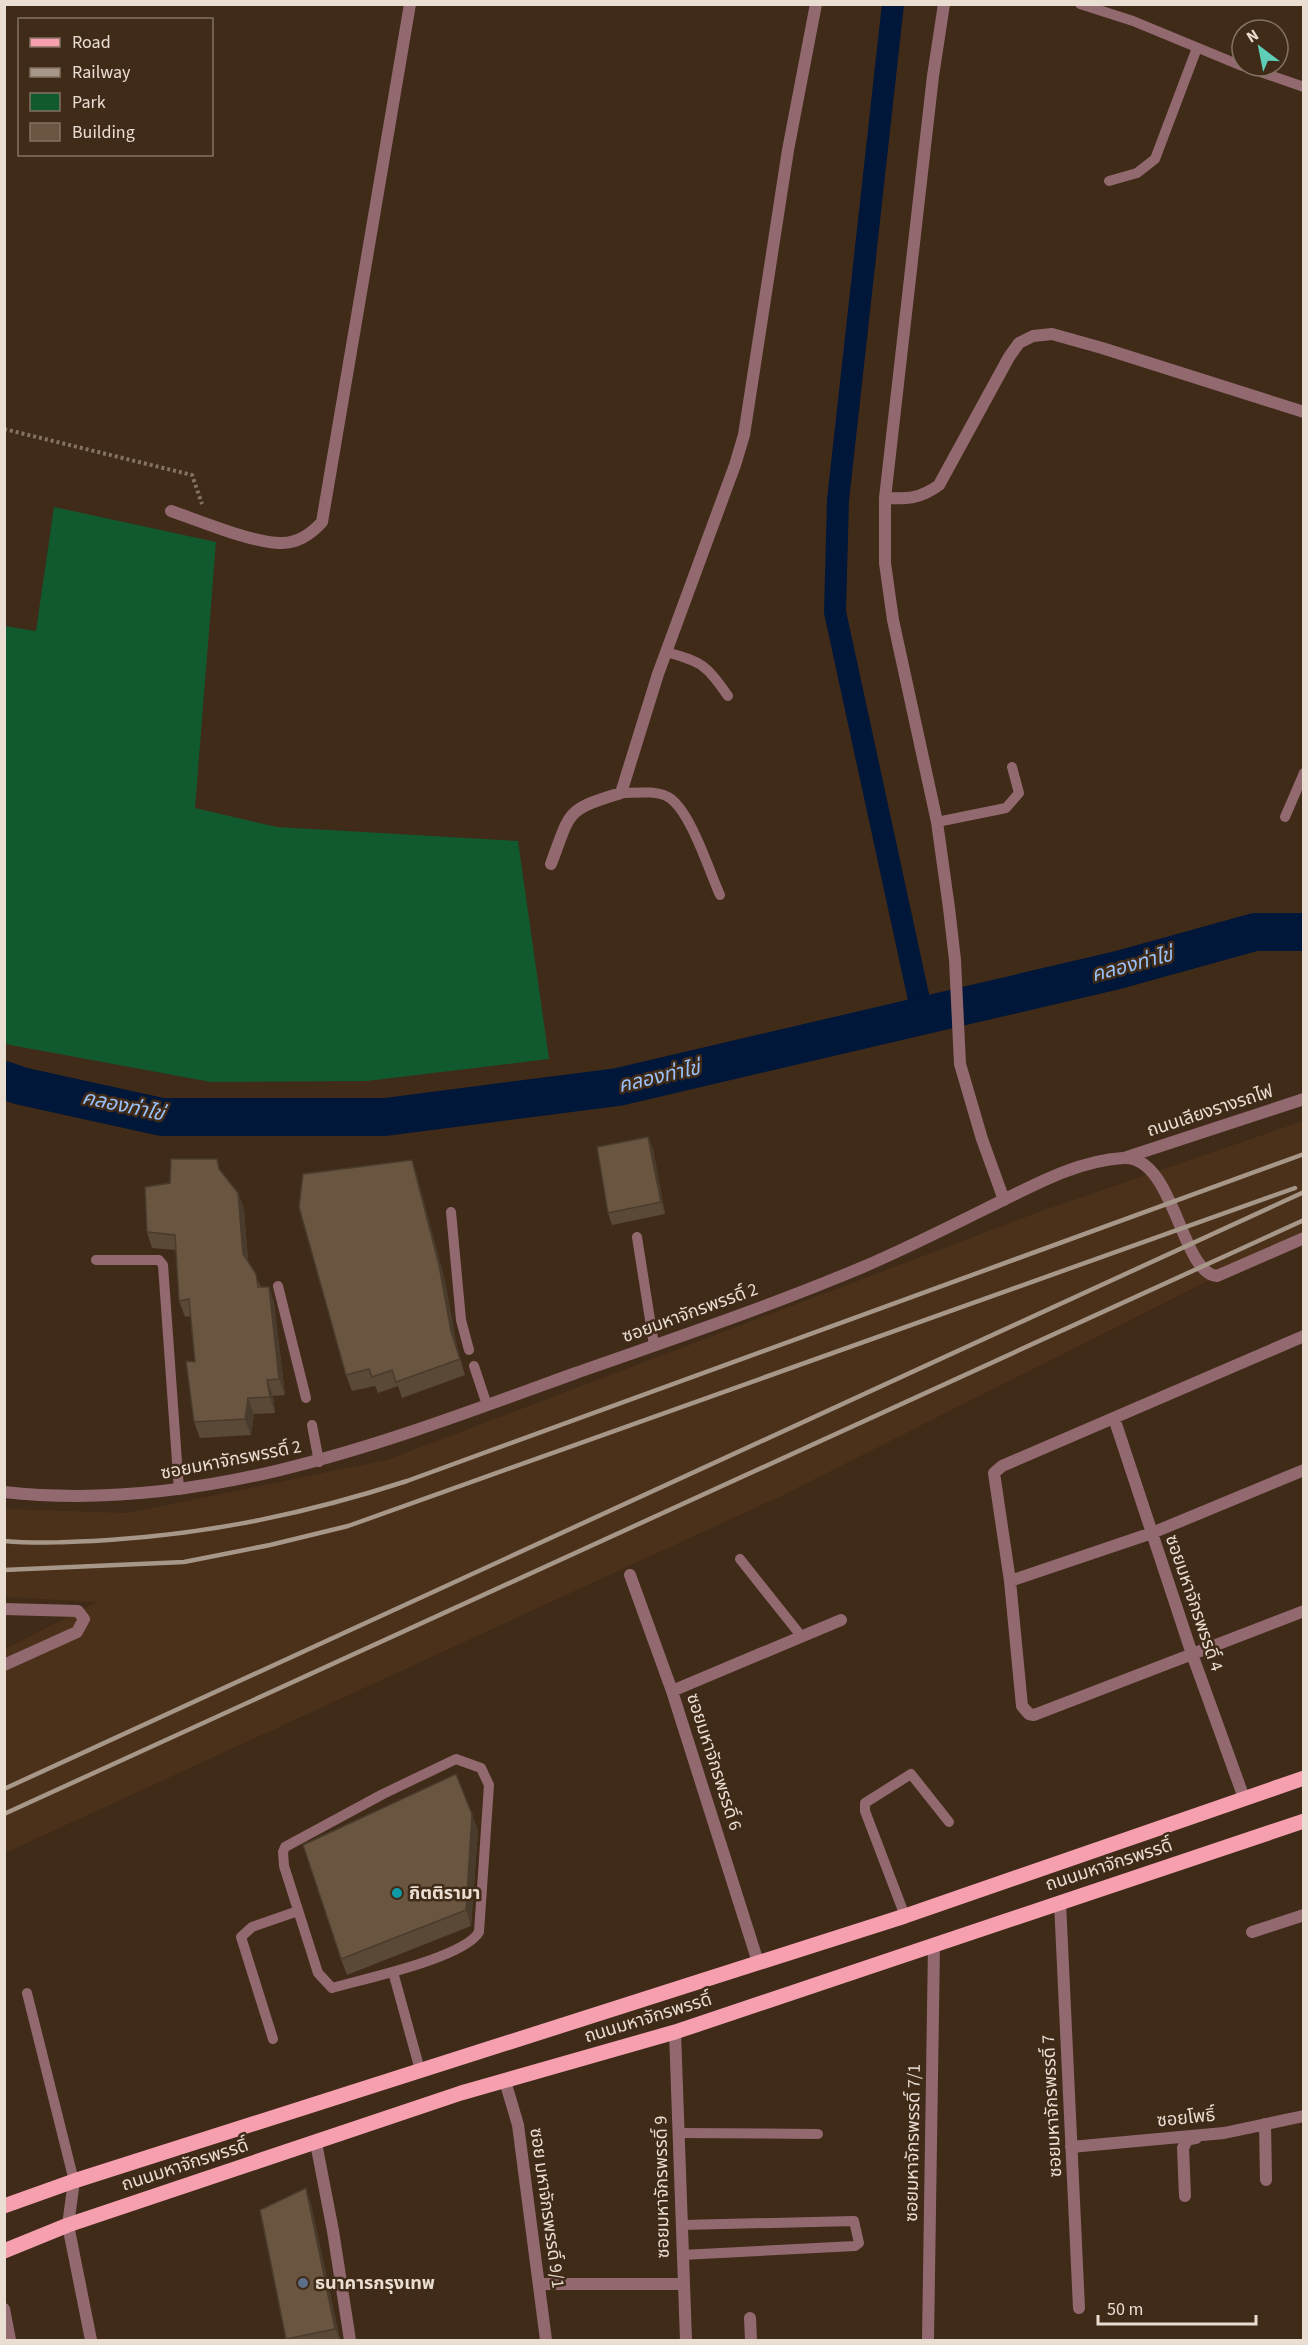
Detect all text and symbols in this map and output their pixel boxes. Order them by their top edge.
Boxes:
legend [18,18,213,156]
north arrow [1230,18,1290,78]
text: N [1242,24,1263,48]
text: Road [72,30,111,55]
text: Railway [72,60,131,85]
text: Park [72,90,106,115]
text: Building [72,120,135,145]
water label: คลองท่าไข่ [1088,940,1179,989]
water label: คลองท่าไข่ [615,1053,706,1100]
street label: ถนนเลียงรางรถไฟ [1144,1079,1276,1143]
water label: คลองท่าไข่ [79,1084,170,1129]
street label: ซอยมหาจักรพรรดิ์ 2 [619,1277,761,1349]
street label: ซอยมหาจักรพรรดิ์ 2 [159,1434,304,1486]
street label: ซอยมหาจักรพรรดิ์ 4 [1159,1531,1229,1675]
street label: ซอยมหาจักรพรรดิ์ 6 [680,1690,748,1834]
street label: ถนนมหาจักรพรรดิ์ [1042,1833,1176,1897]
place label: กิตติรามา [409,1881,480,1906]
marker: กิตติรามา [390,1886,404,1900]
street label: ถนนมหาจักรพรรดิ์ [581,1987,715,2049]
street label: ซอยมหาจักรพรรดิ์ 7 [1036,2034,1068,2178]
street label: ซอยมหาจักรพรรดิ์ 7/1 [899,2064,927,2222]
street label: ซอยโพธิ์ [1156,2102,1217,2133]
street label: ซอยมหาจักรพรรดิ์ 9 [648,2115,676,2259]
street label: ซอย มหาจักรพรรดิ์ 9/1 [523,2126,571,2290]
street label: ถนนมหาจักรพรรดิ์ [118,2133,252,2197]
place label: ธนาคารกรุงเทพ [315,2271,435,2296]
marker: ธนาคารกรุงเทพ [296,2276,310,2290]
scale bar [1098,2288,1256,2326]
text: 50 m [1107,2297,1143,2322]

